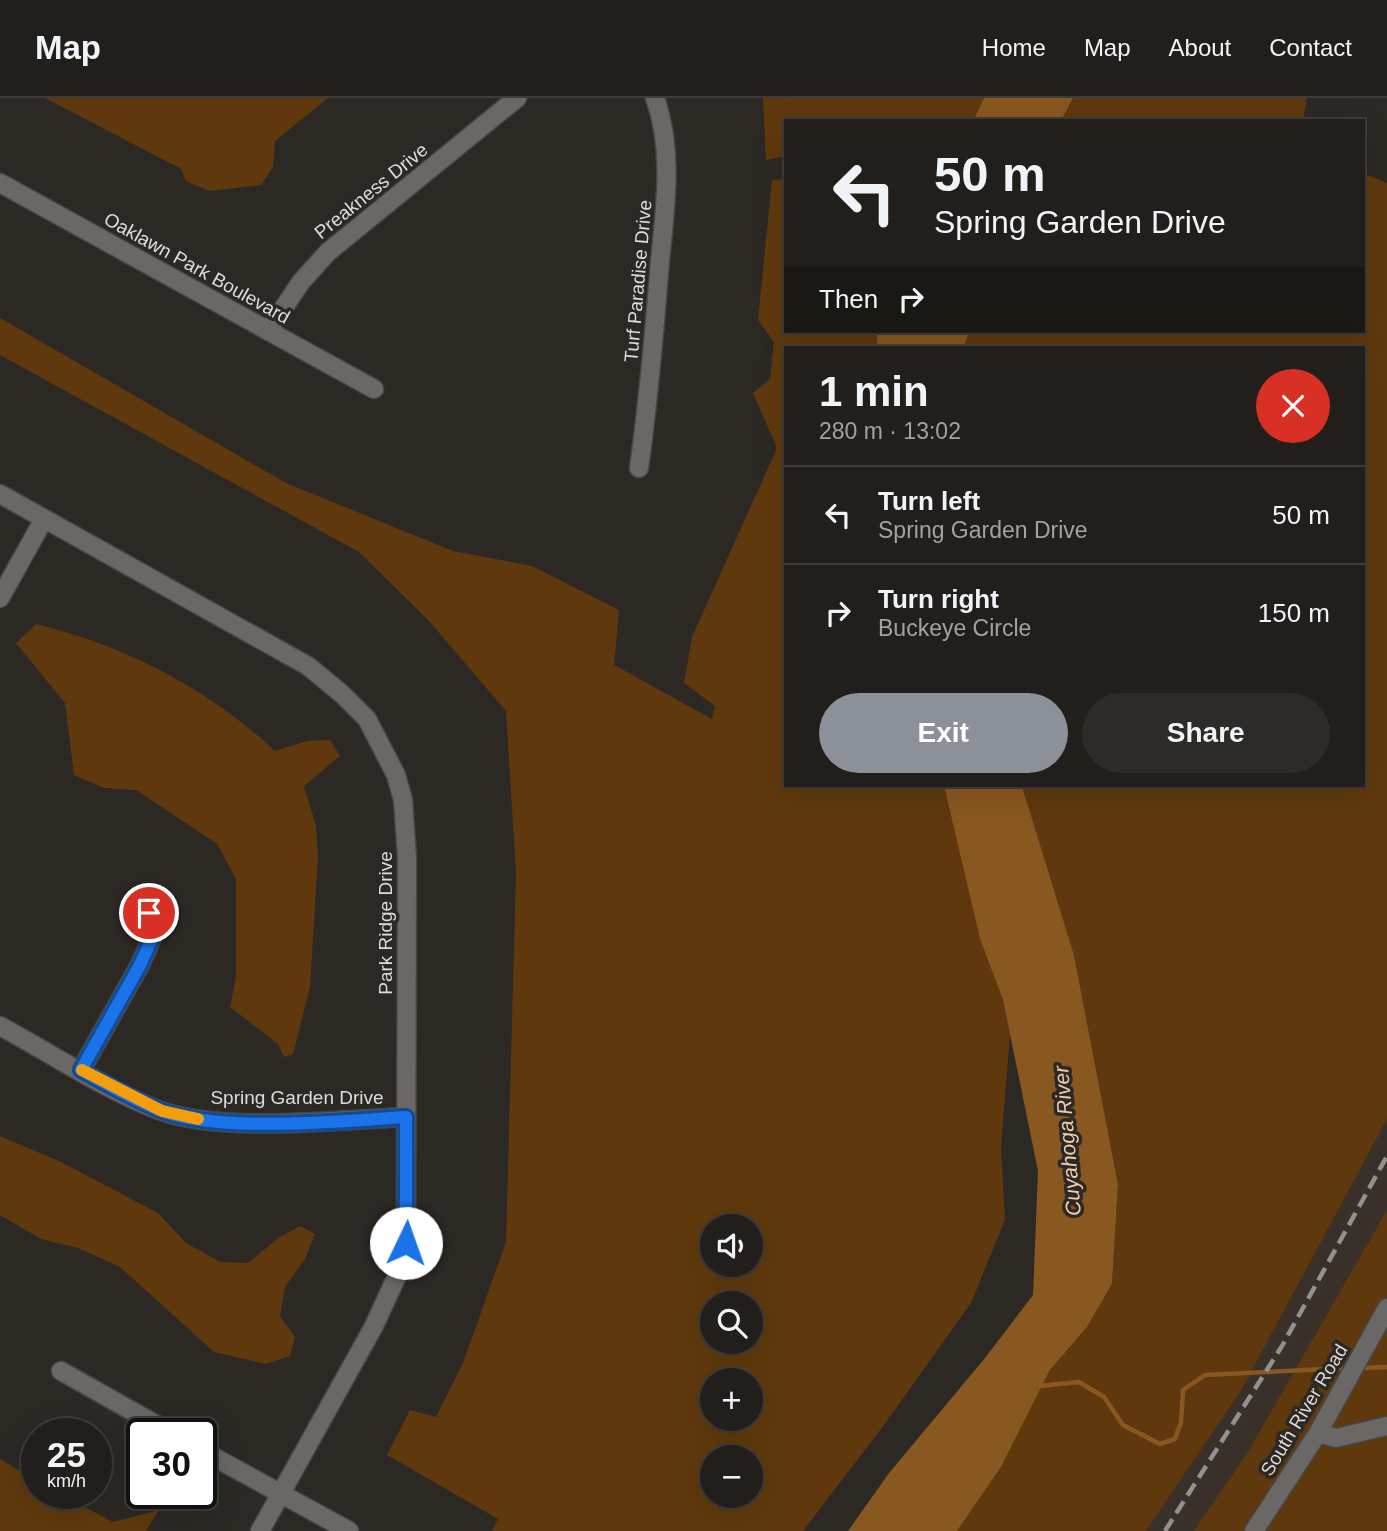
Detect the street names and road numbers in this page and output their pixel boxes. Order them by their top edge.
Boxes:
street label: Preakness Drive [310,139,432,243]
street label: Turf Paradise Drive [620,199,656,363]
street label: Oaklawn Park Boulevard [100,208,294,328]
street label: Park Ridge Drive [375,851,396,995]
street label: Spring Garden Drive [210,1087,384,1108]
street label: South River Road [1256,1340,1352,1480]

